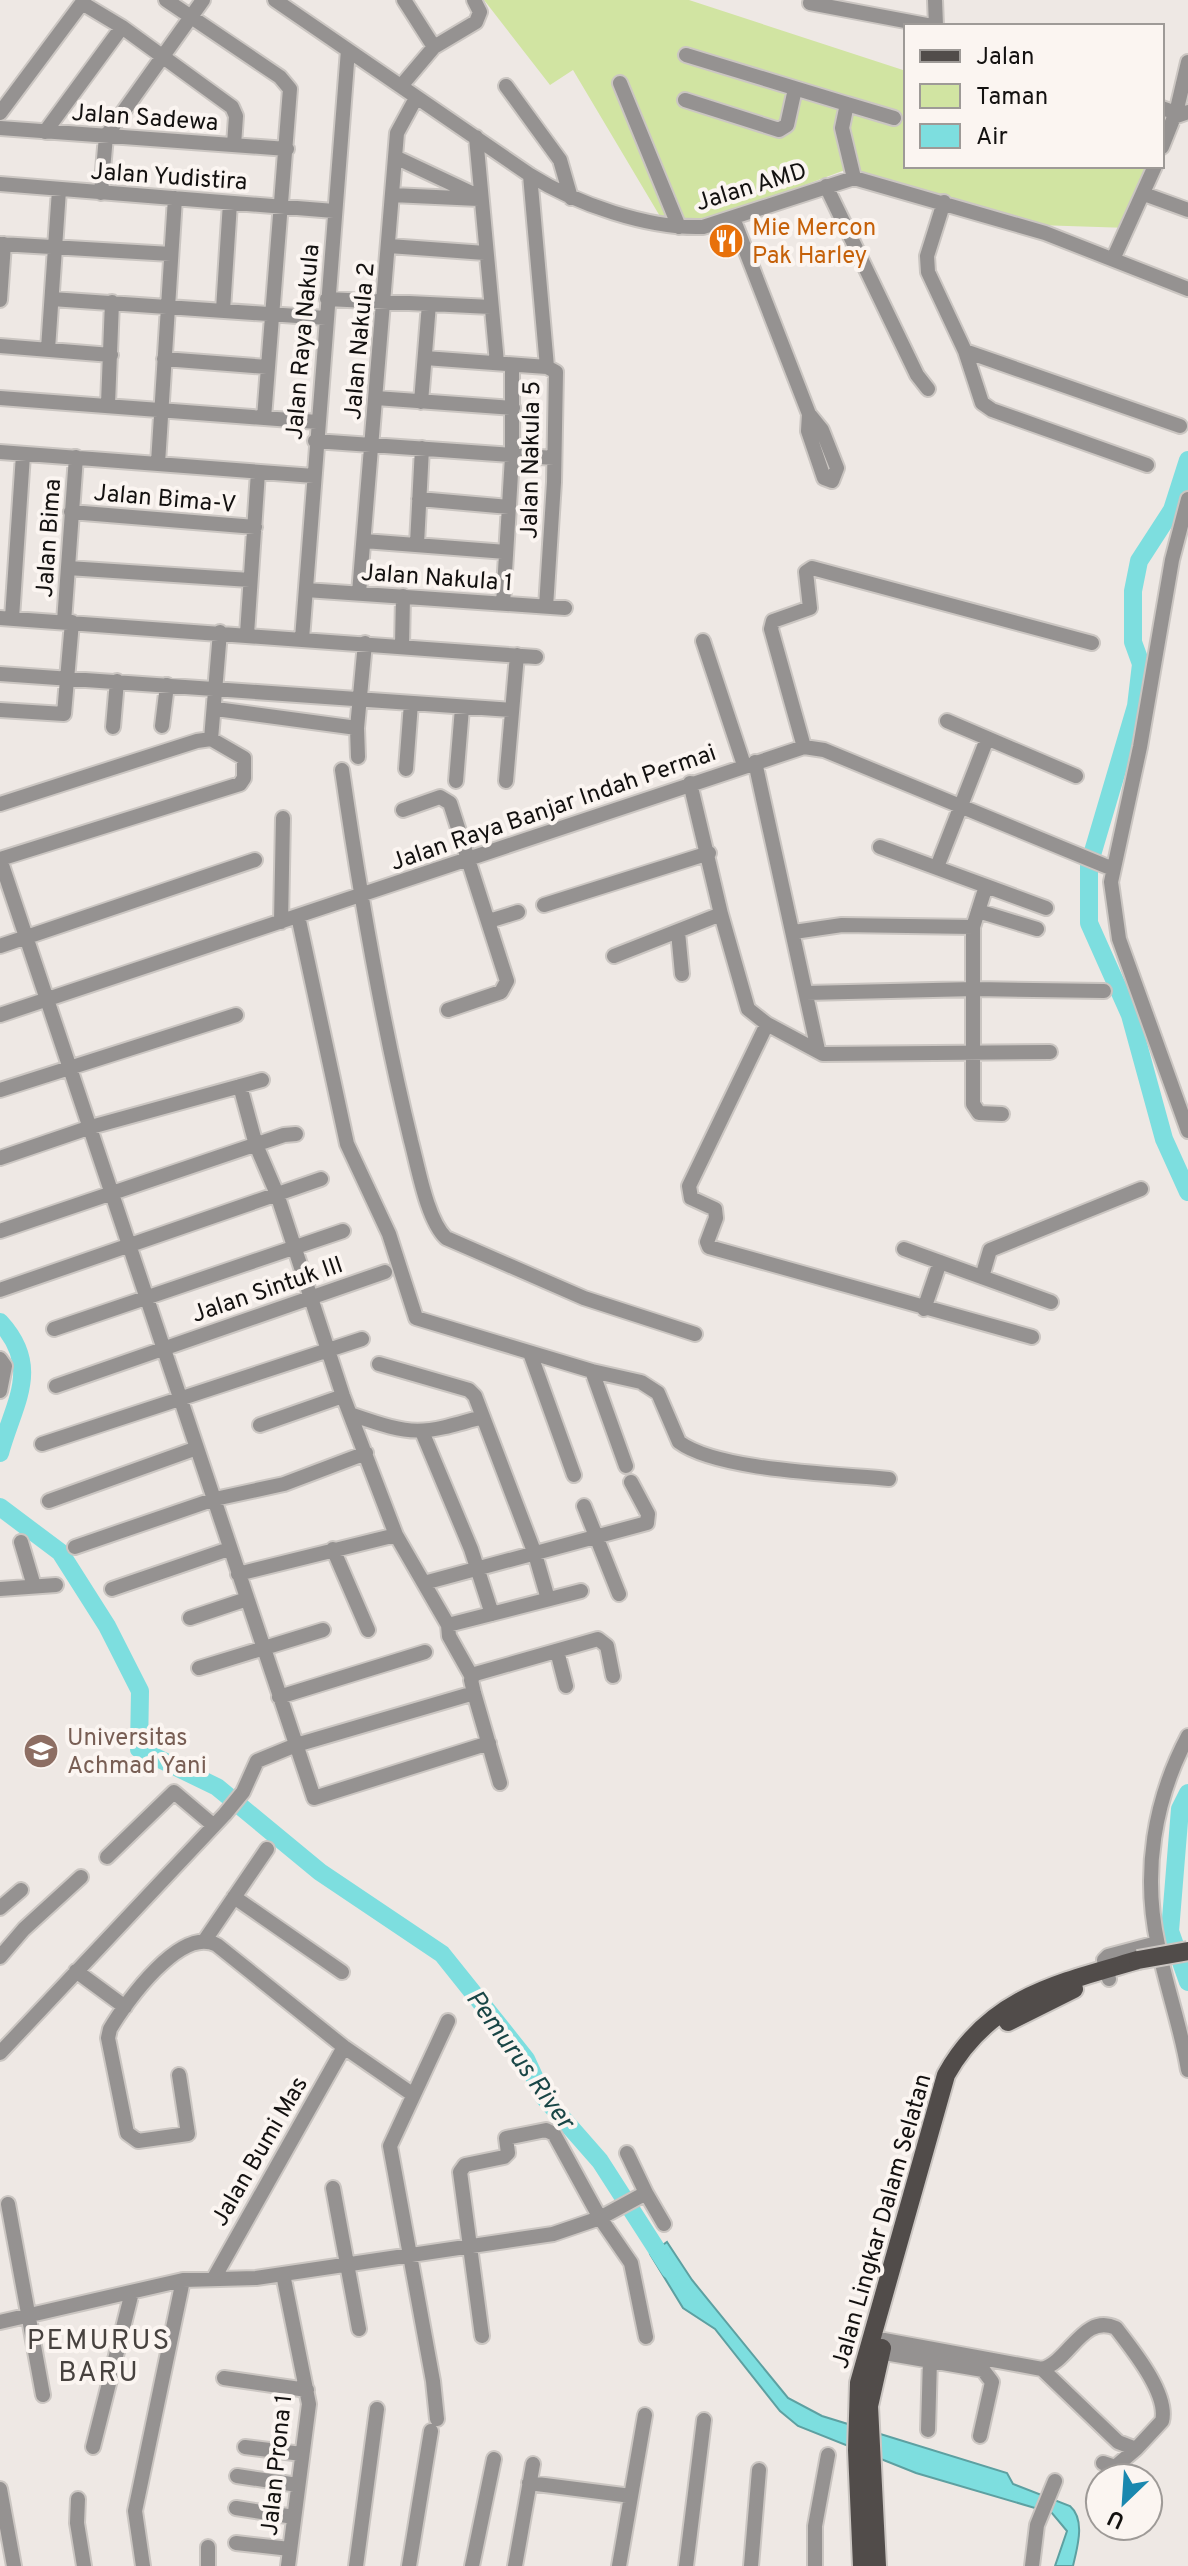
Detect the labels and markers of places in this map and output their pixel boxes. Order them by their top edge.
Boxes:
place label: Mie Mercon Pak Harley [752,214,876,272]
restaurant icon: Mie Mercon Pak Harley [707,222,745,260]
place label: Universitas Achmad Yani [67,1724,207,1782]
school or university icon: Universitas Achmad Yani [22,1732,60,1770]

